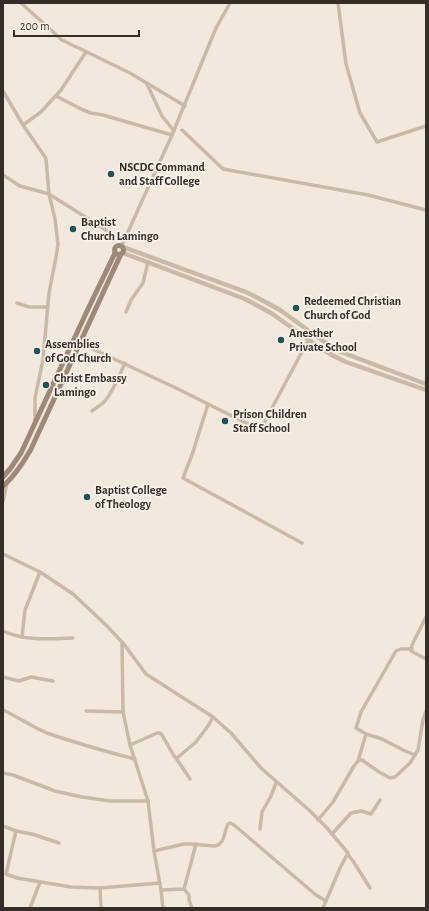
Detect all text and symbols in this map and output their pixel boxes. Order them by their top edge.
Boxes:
scale bar [14,12,139,38]
text: 200 m [20,20,50,32]
place label: NSCDC Command and Staff College [119,161,206,187]
marker: NSCDC Command and Staff College [106,169,116,179]
place label: Baptist Church Lamingo [81,216,159,242]
marker: Baptist Church Lamingo [68,224,78,234]
place label: Redeemed Christian Church of God [304,295,401,321]
marker: Redeemed Christian Church of God [291,303,301,313]
place label: Anesther Private School [289,327,357,353]
marker: Anesther Private School [276,335,286,345]
place label: Assemblies of God Church [45,338,111,364]
marker: Assemblies of God Church [32,346,42,356]
place label: Christ Embassy Lamingo [54,372,127,398]
marker: Christ Embassy Lamingo [41,380,51,390]
place label: Prison Children Staff School [233,408,307,434]
marker: Prison Children Staff School [220,416,230,426]
place label: Baptist College of Theology [95,484,167,511]
marker: Baptist College of Theology [82,492,92,502]

